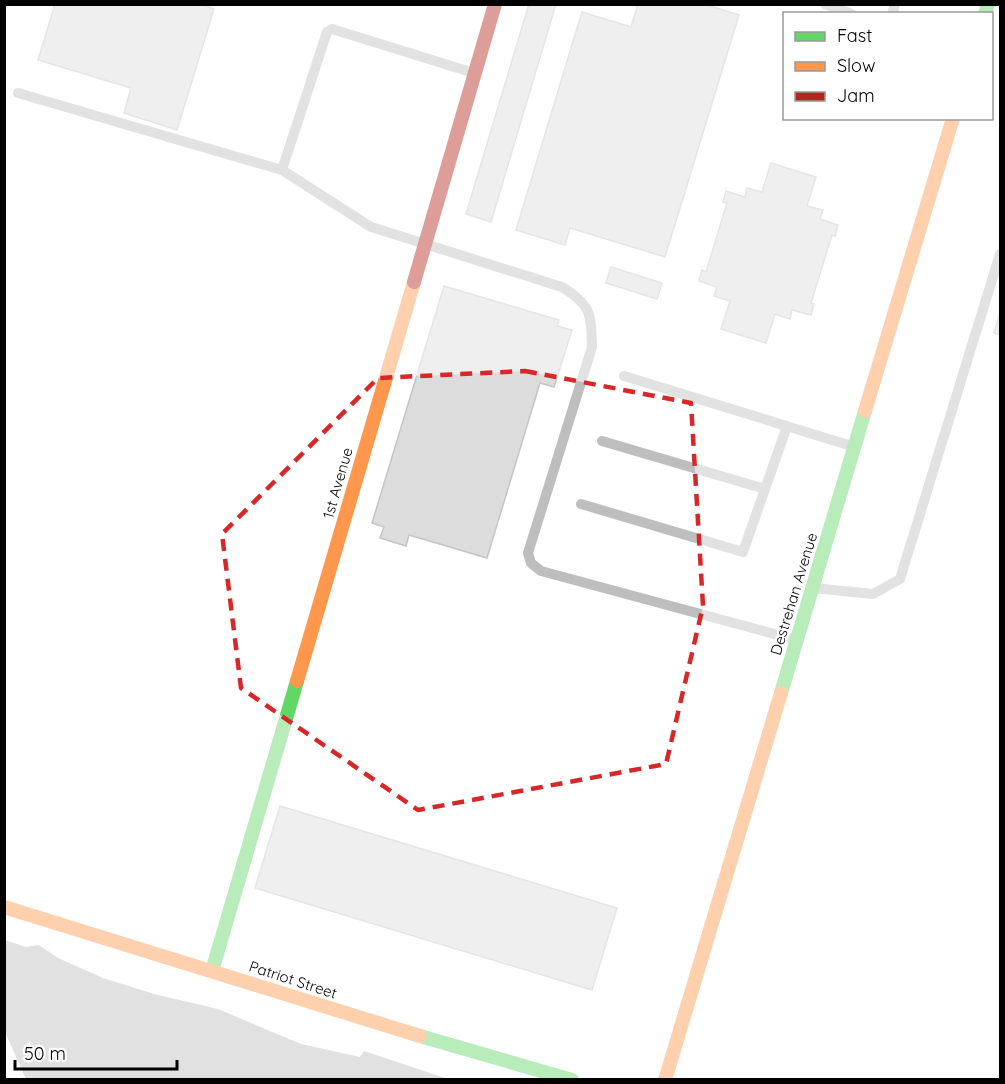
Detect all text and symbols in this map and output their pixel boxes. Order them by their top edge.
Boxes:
legend [783,12,993,120]
text: Fast [837,24,872,47]
text: Slow [837,54,875,77]
text: Jam [837,84,875,107]
street label: 1st Avenue [318,445,357,521]
street label: Destrehan Avenue [766,530,821,657]
street label: Patriot Street [247,956,339,1003]
scale bar [15,1033,177,1071]
text: 50 m [24,1042,66,1065]

